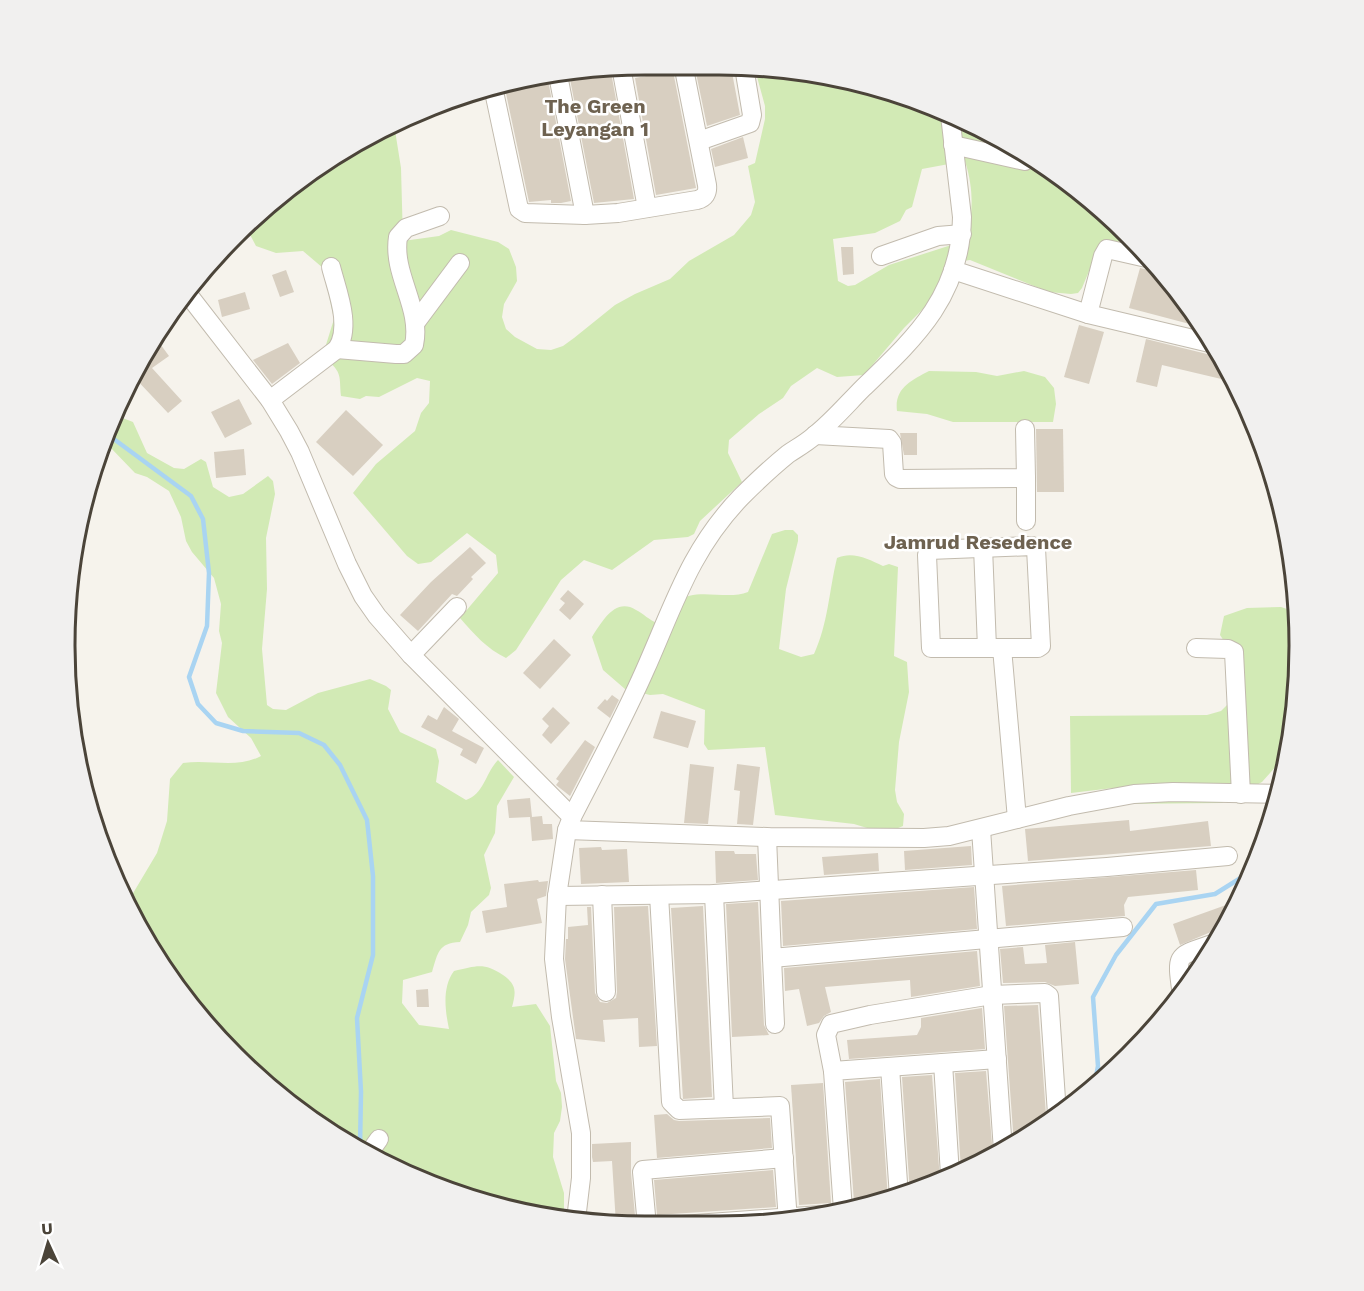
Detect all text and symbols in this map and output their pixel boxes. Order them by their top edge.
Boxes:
district label: The Green Leyangan 1 [541,94,649,141]
district label: Jamrud Resedence [884,530,1072,554]
north arrow [18,1213,78,1273]
text: U [41,1219,53,1238]

